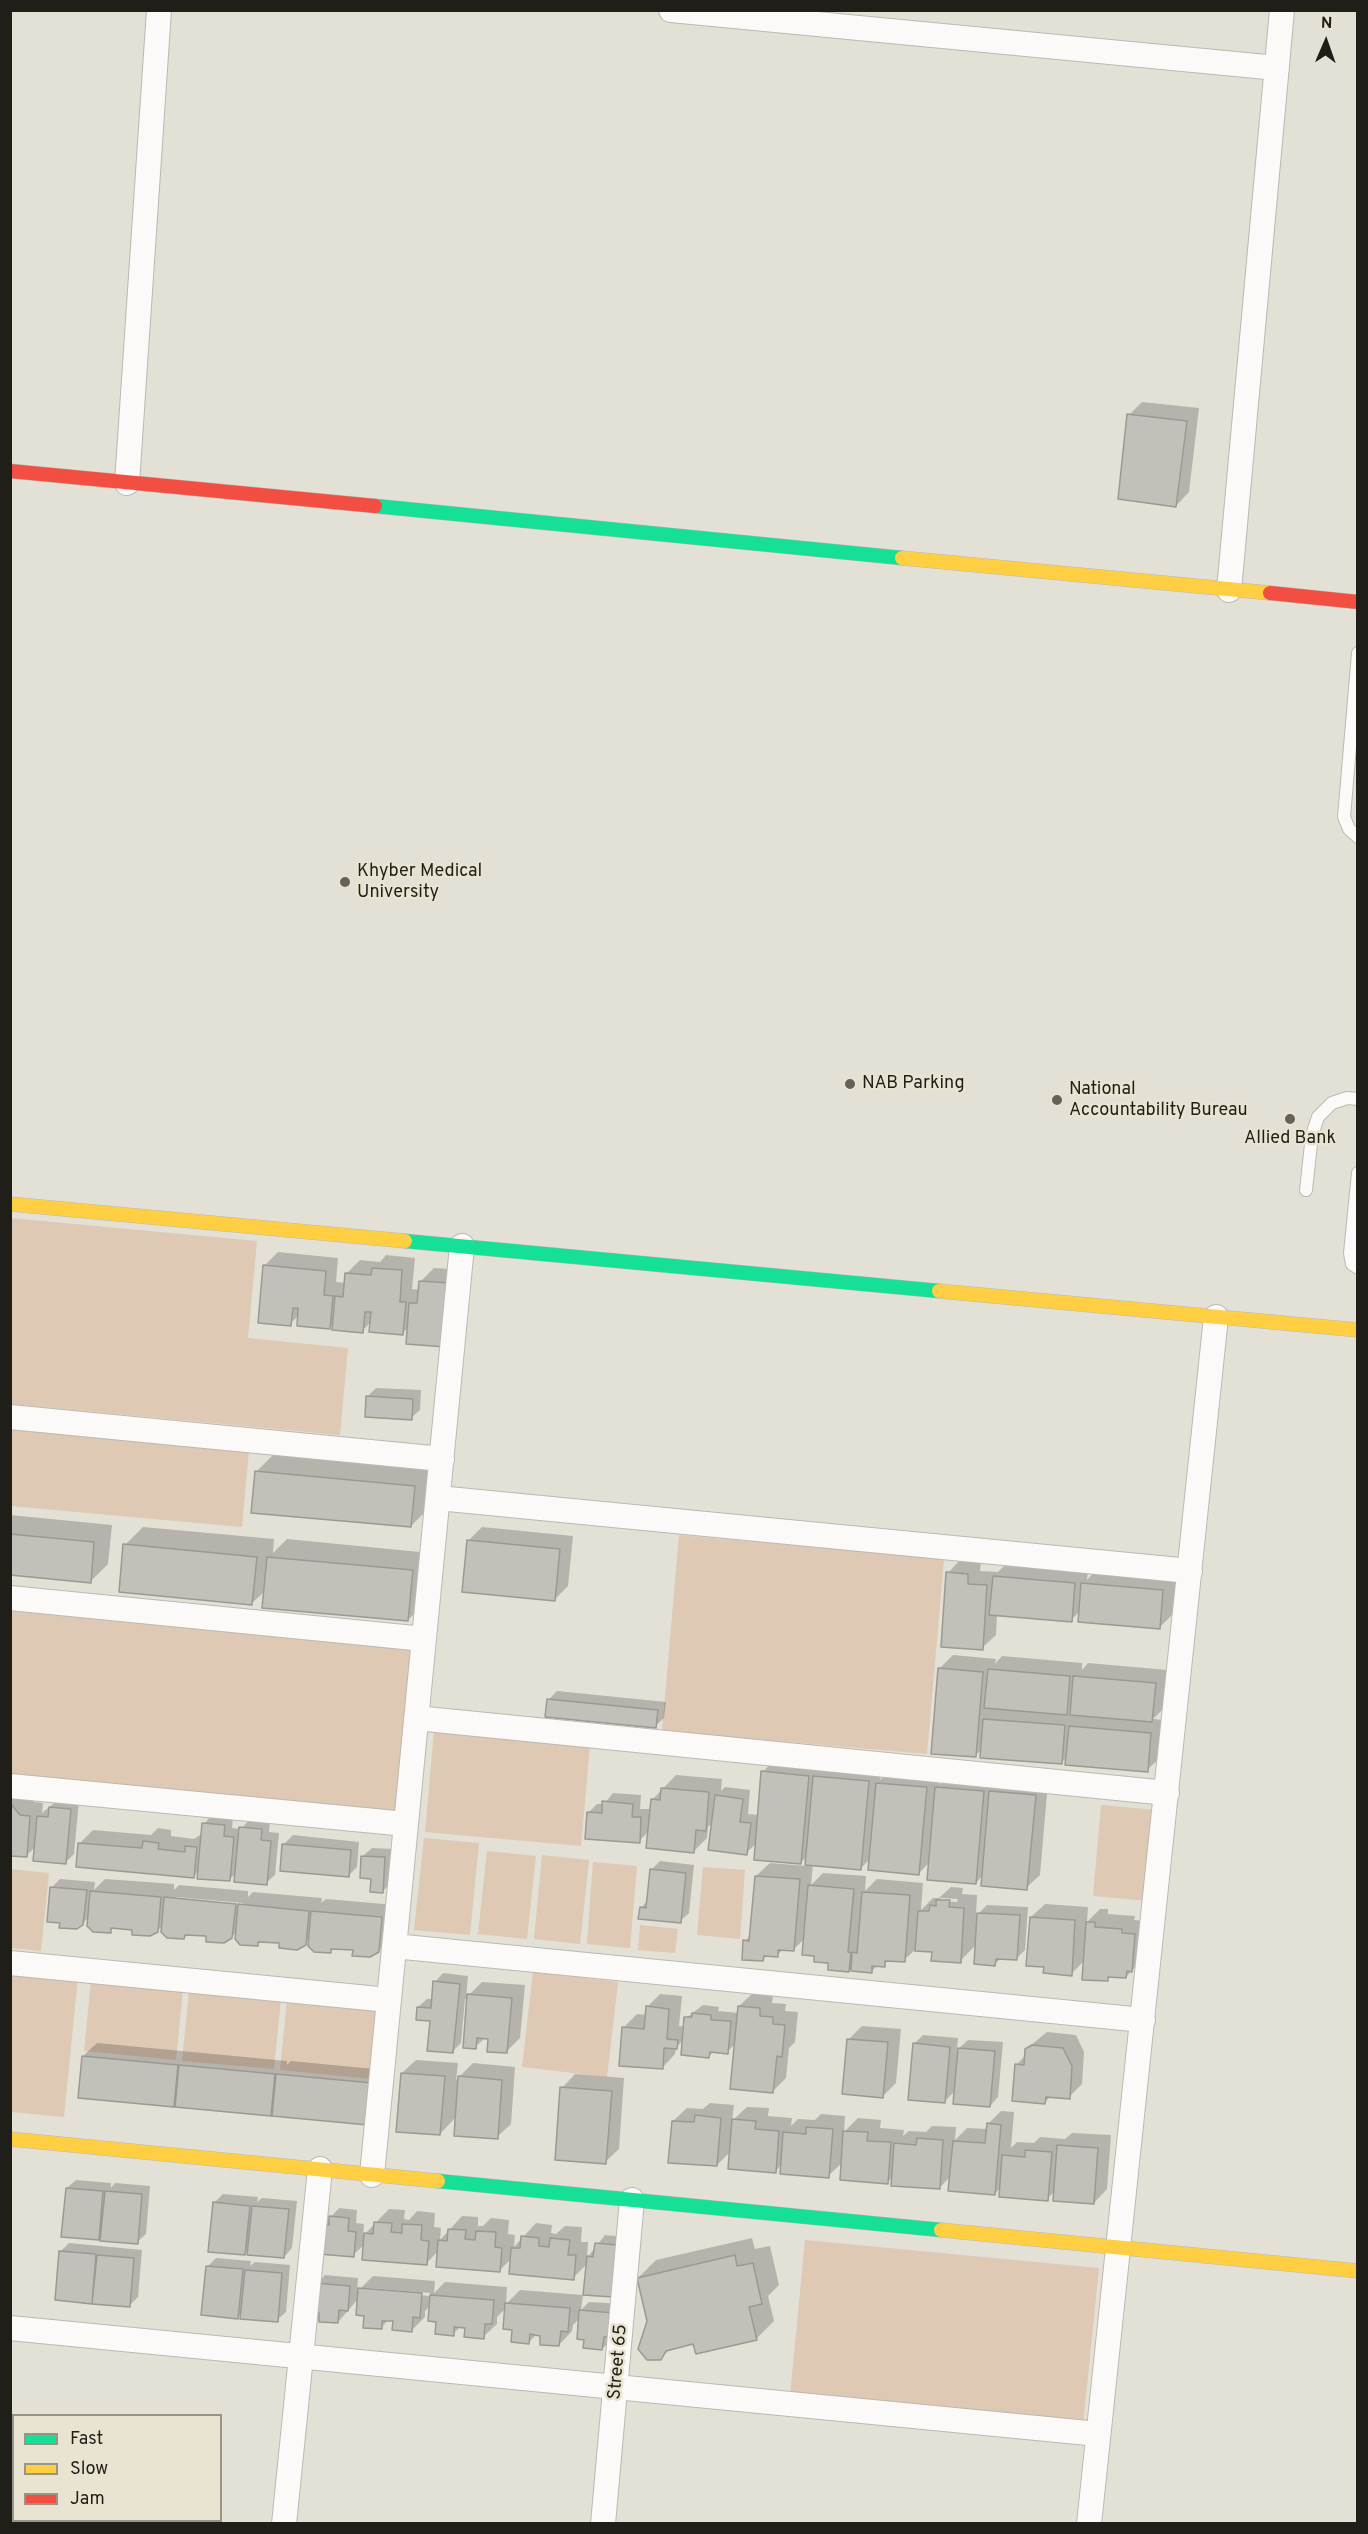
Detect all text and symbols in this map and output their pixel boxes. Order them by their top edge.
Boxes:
north arrow [1296,12,1356,72]
text: N [1321,14,1333,34]
place label: Khyber Medical University [357,861,482,904]
marker: Khyber Medical University [338,875,352,889]
place label: NAB Parking [862,1073,965,1095]
marker: NAB Parking [843,1077,857,1091]
place label: National Accountability Bureau [1069,1079,1248,1122]
marker: National Accountability Bureau [1050,1093,1064,1107]
marker: Allied Bank [1283,1112,1297,1126]
place label: Allied Bank [1244,1128,1336,1150]
street label: Street 65 [605,2323,633,2401]
legend [12,2414,222,2522]
text: Fast [70,2428,103,2451]
text: Slow [70,2458,108,2481]
text: Jam [70,2488,105,2511]

